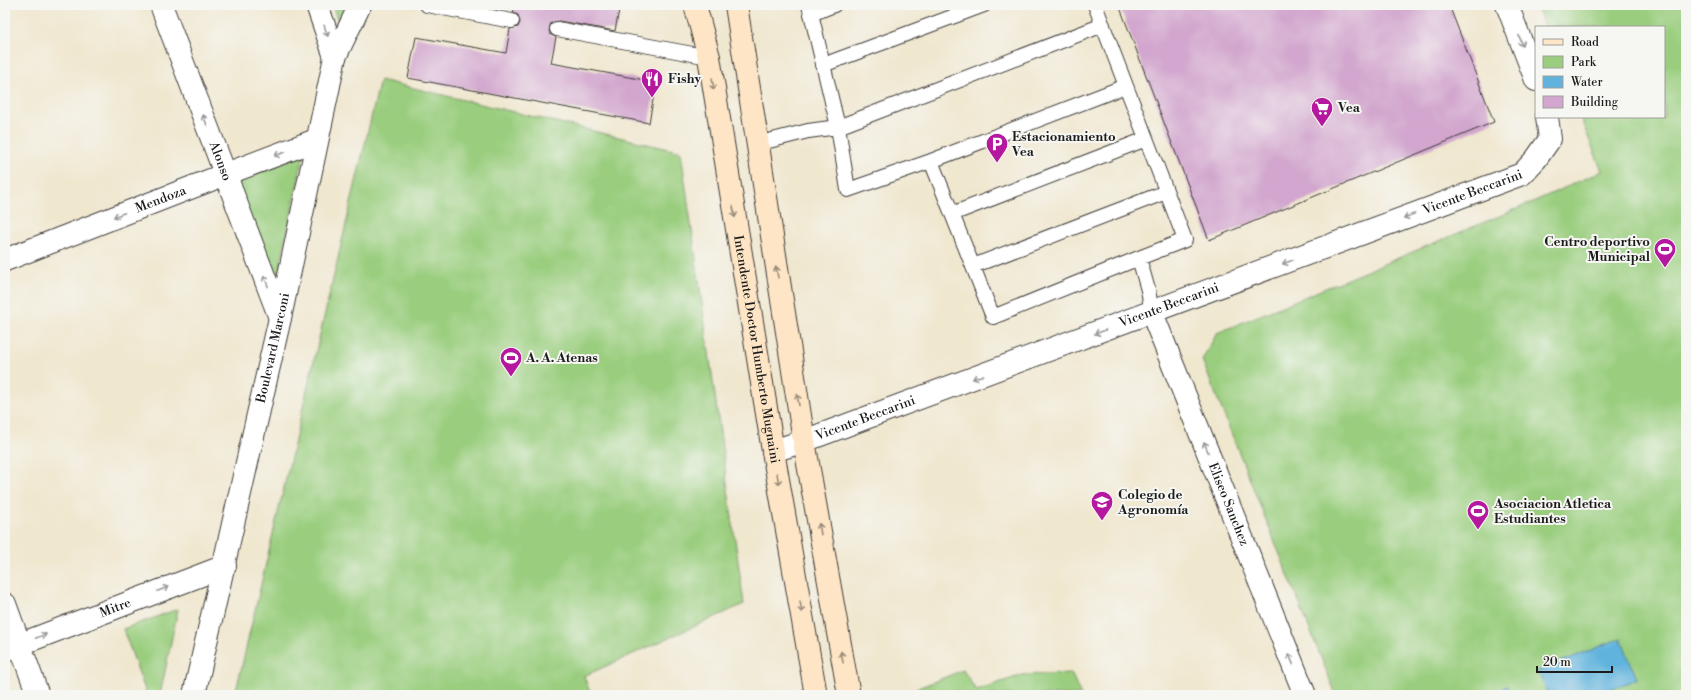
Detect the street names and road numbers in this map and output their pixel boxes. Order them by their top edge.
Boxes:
street label: Alonso [205,138,235,183]
street label: Vicente Beccarini [1420,167,1525,219]
street label: Mendoza [133,182,189,217]
street label: Intendente Doctor Humberto Mugnaini [730,234,783,465]
street label: Vicente Beccarini [1116,279,1221,331]
street label: Boulevard Marconi [253,291,293,405]
street label: Vicente Beccarini [812,392,917,444]
street label: Eliseo Sanchez [1205,460,1252,548]
street label: Mitre [97,595,134,621]

